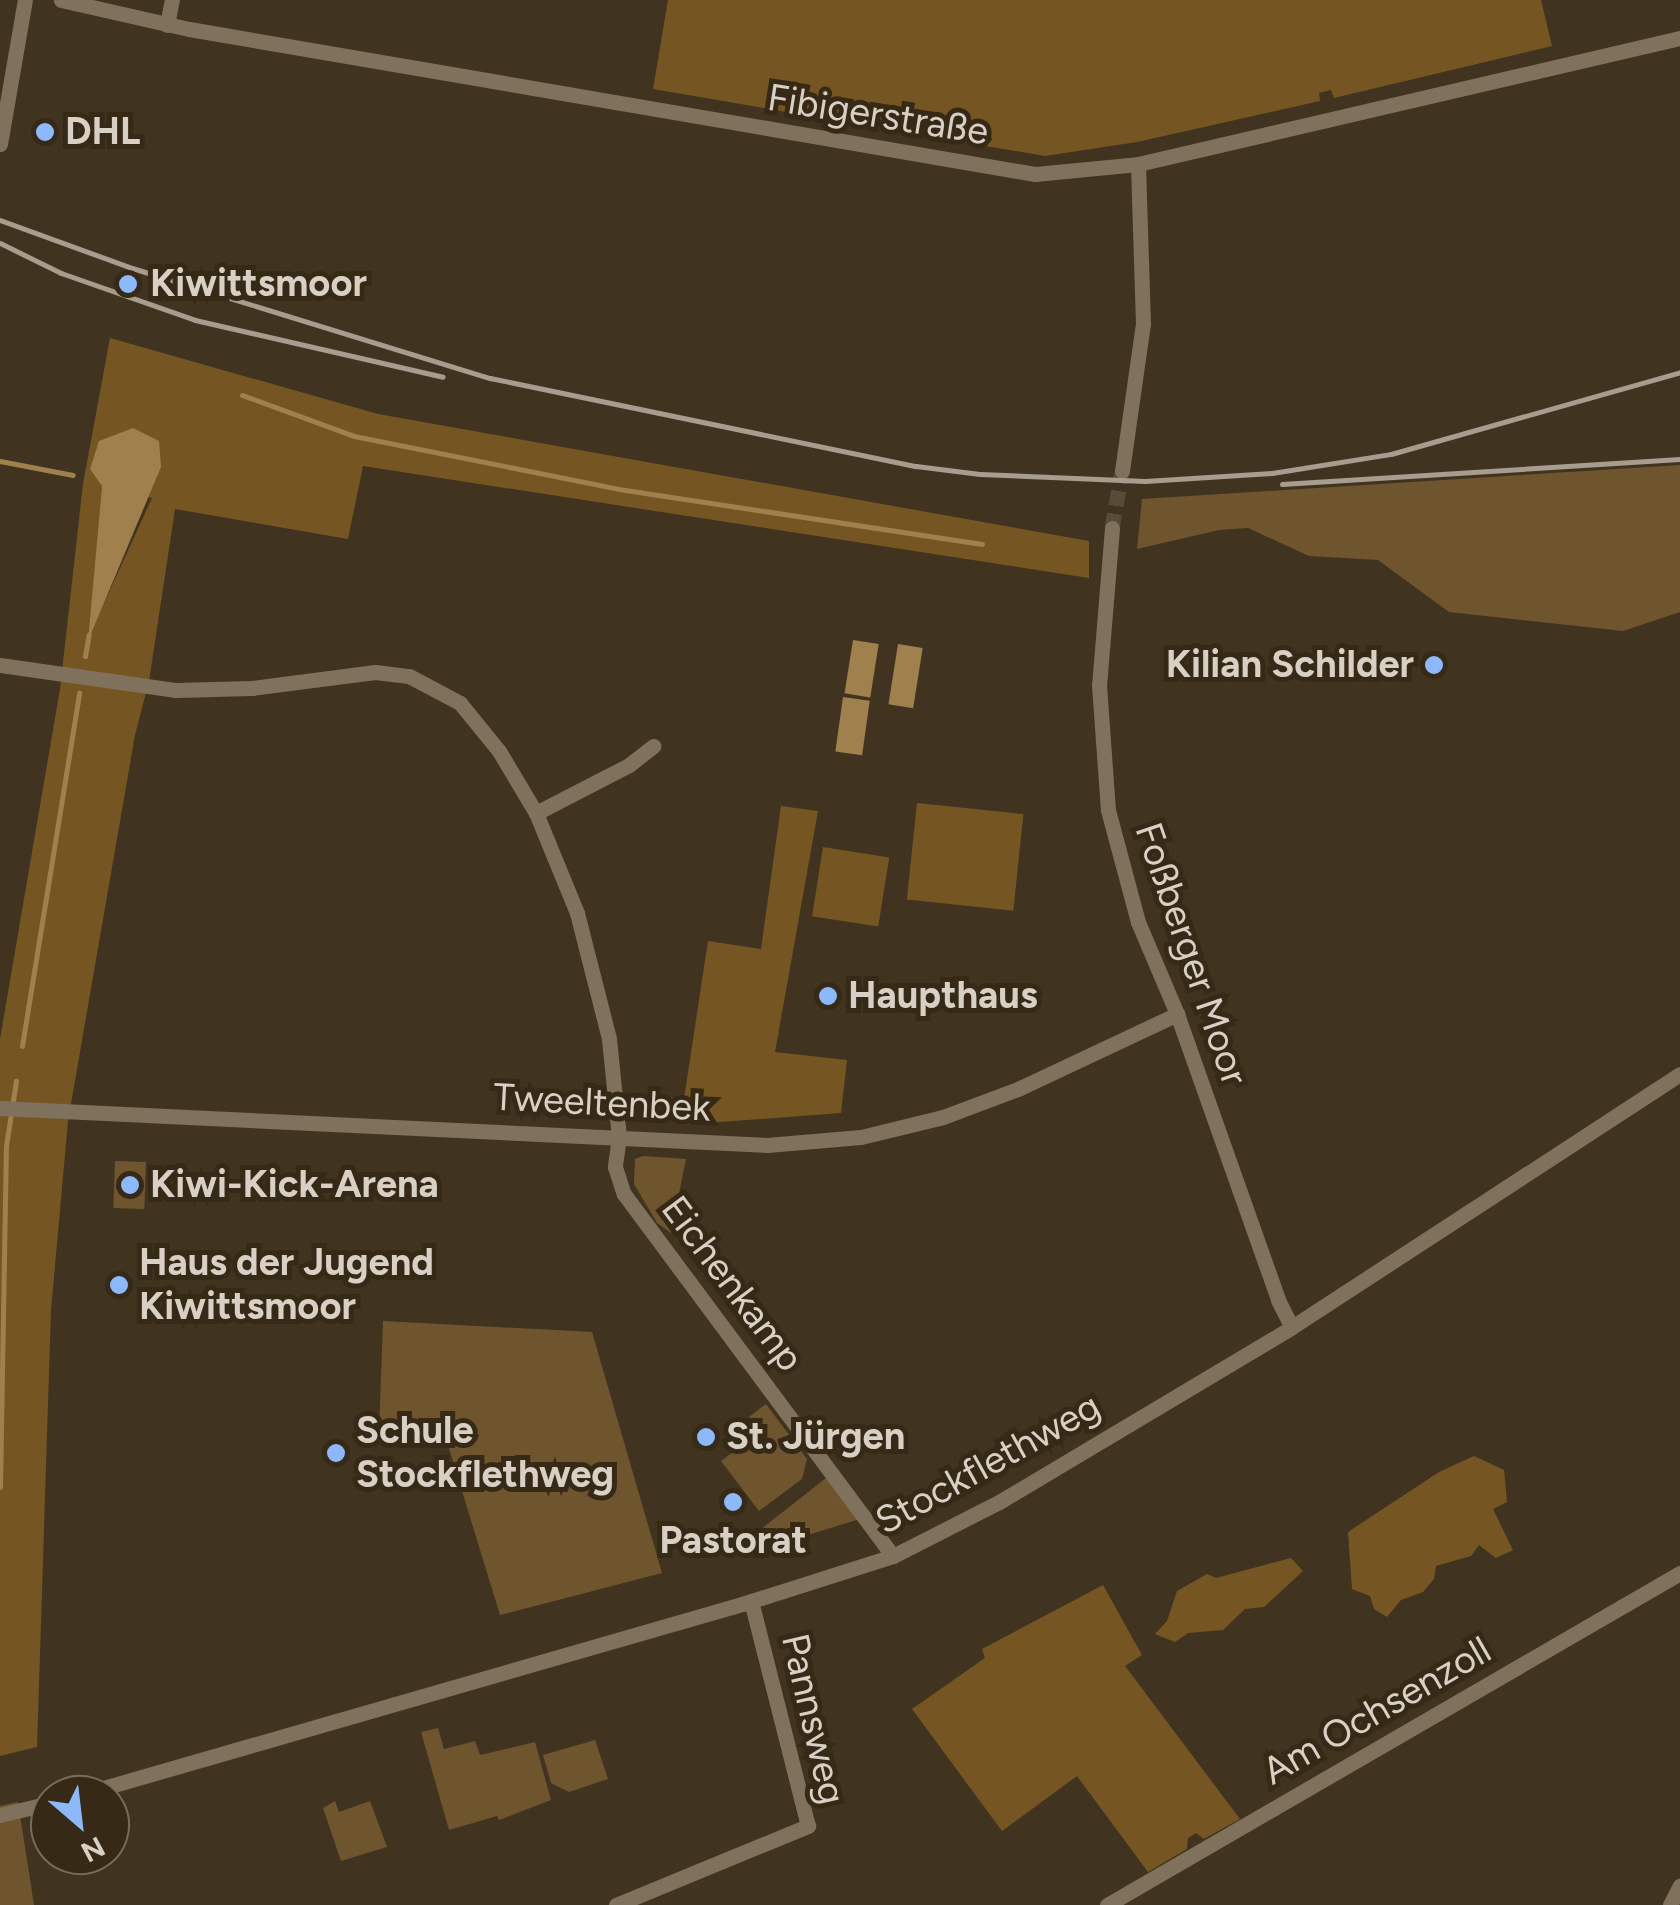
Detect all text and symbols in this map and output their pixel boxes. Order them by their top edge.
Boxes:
street label: Fibigerstraße [764,75,992,155]
place label: DHL [65,109,141,155]
marker: DHL [34,121,56,143]
place label: Kiwittsmoor [150,261,367,307]
marker: Kiwittsmoor [115,271,141,297]
place label: Kilian Schilder [1166,642,1414,688]
marker: Kilian Schilder [1423,654,1445,676]
street label: Foßberger Moor [1125,817,1257,1091]
place label: Haupthaus [848,973,1038,1019]
marker: Haupthaus [817,985,839,1007]
street label: Tweeltenbek [492,1075,712,1131]
place label: Kiwi-Kick-Arena [150,1162,439,1208]
marker: Kiwi-Kick-Arena [119,1174,141,1196]
street label: Eichenkamp [651,1188,813,1380]
place label: Haus der Jugend Kiwittsmoor [139,1240,434,1330]
marker: Haus der Jugend Kiwittsmoor [108,1274,130,1296]
street label: Stockflethweg [868,1384,1108,1544]
place label: Schule Stockflethweg [356,1408,614,1498]
place label: St. Jürgen [726,1414,905,1460]
marker: St. Jürgen [695,1426,717,1448]
marker: Schule Stockflethweg [325,1442,347,1464]
marker: Pastorat [722,1491,744,1513]
place label: Pastorat [659,1518,807,1564]
street label: Am Ochsenzoll [1255,1627,1499,1795]
street label: Pannsweg [771,1629,855,1809]
north arrow [30,1775,130,1875]
text: N [76,1830,111,1870]

